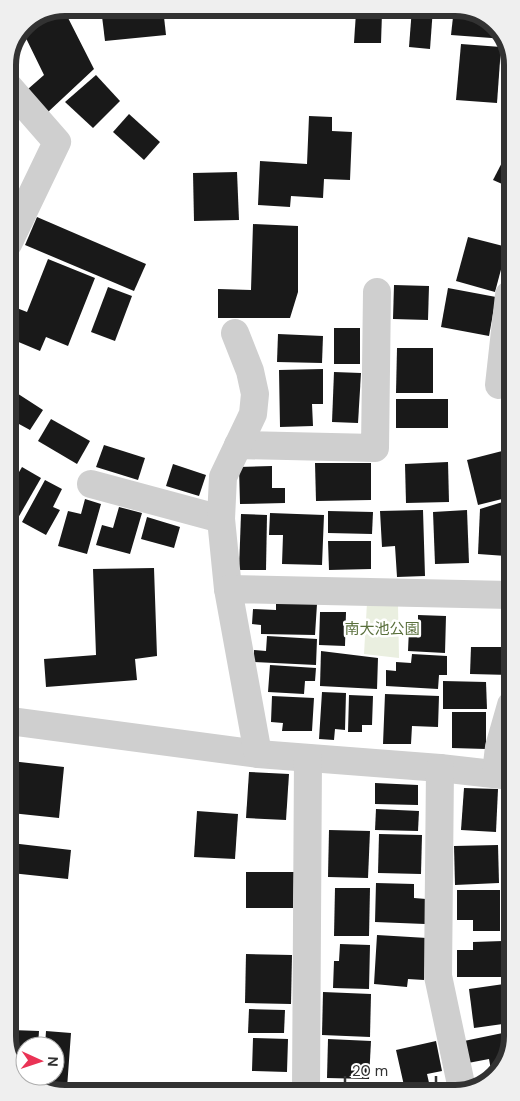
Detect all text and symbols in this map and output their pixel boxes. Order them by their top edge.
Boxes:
park label: 南大池公園 [344,619,420,639]
north arrow [15,1036,65,1086]
scale bar [345,1054,436,1086]
text: N [44,1056,62,1067]
text: 20 m [352,1061,388,1081]

